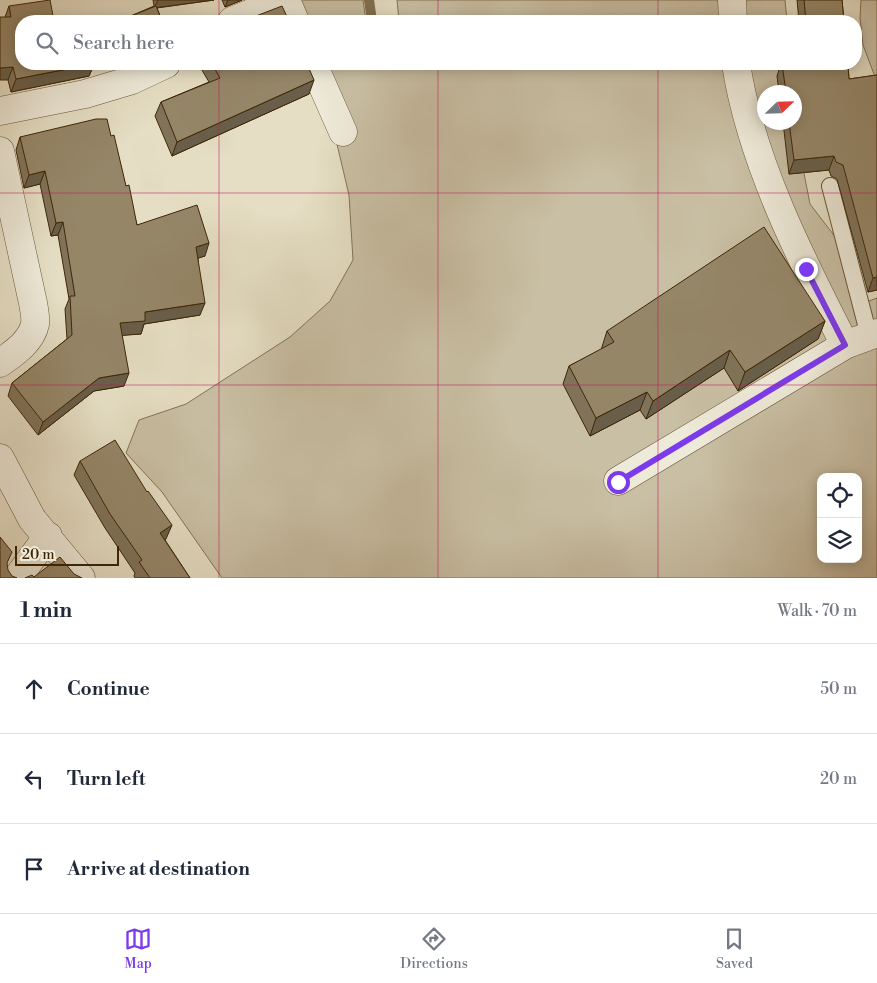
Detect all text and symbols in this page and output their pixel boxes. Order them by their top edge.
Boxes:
search box [15,15,862,70]
icon: search [33,29,61,57]
text: Search here [73,31,174,55]
north arrow [757,85,802,130]
route end [795,258,818,281]
route start [607,471,630,494]
map controls [817,473,862,563]
button: locate [817,473,862,518]
button: layers [817,518,862,563]
scale bar [15,543,119,566]
text: 20 m [22,546,54,564]
text: 1 min [20,598,72,624]
text: Walk · 70 m [777,601,857,621]
icon: ahead [20,675,48,703]
text: Continue [67,677,150,701]
text: 50 m [820,679,857,699]
icon: left [20,765,48,793]
text: Turn left [67,767,146,791]
text: 20 m [820,769,857,789]
icon: arrive [20,855,48,883]
text: Arrive at destination [67,857,250,881]
tab: Map [124,925,152,973]
tab: Directions [400,925,468,973]
tab: Saved [716,925,753,973]

